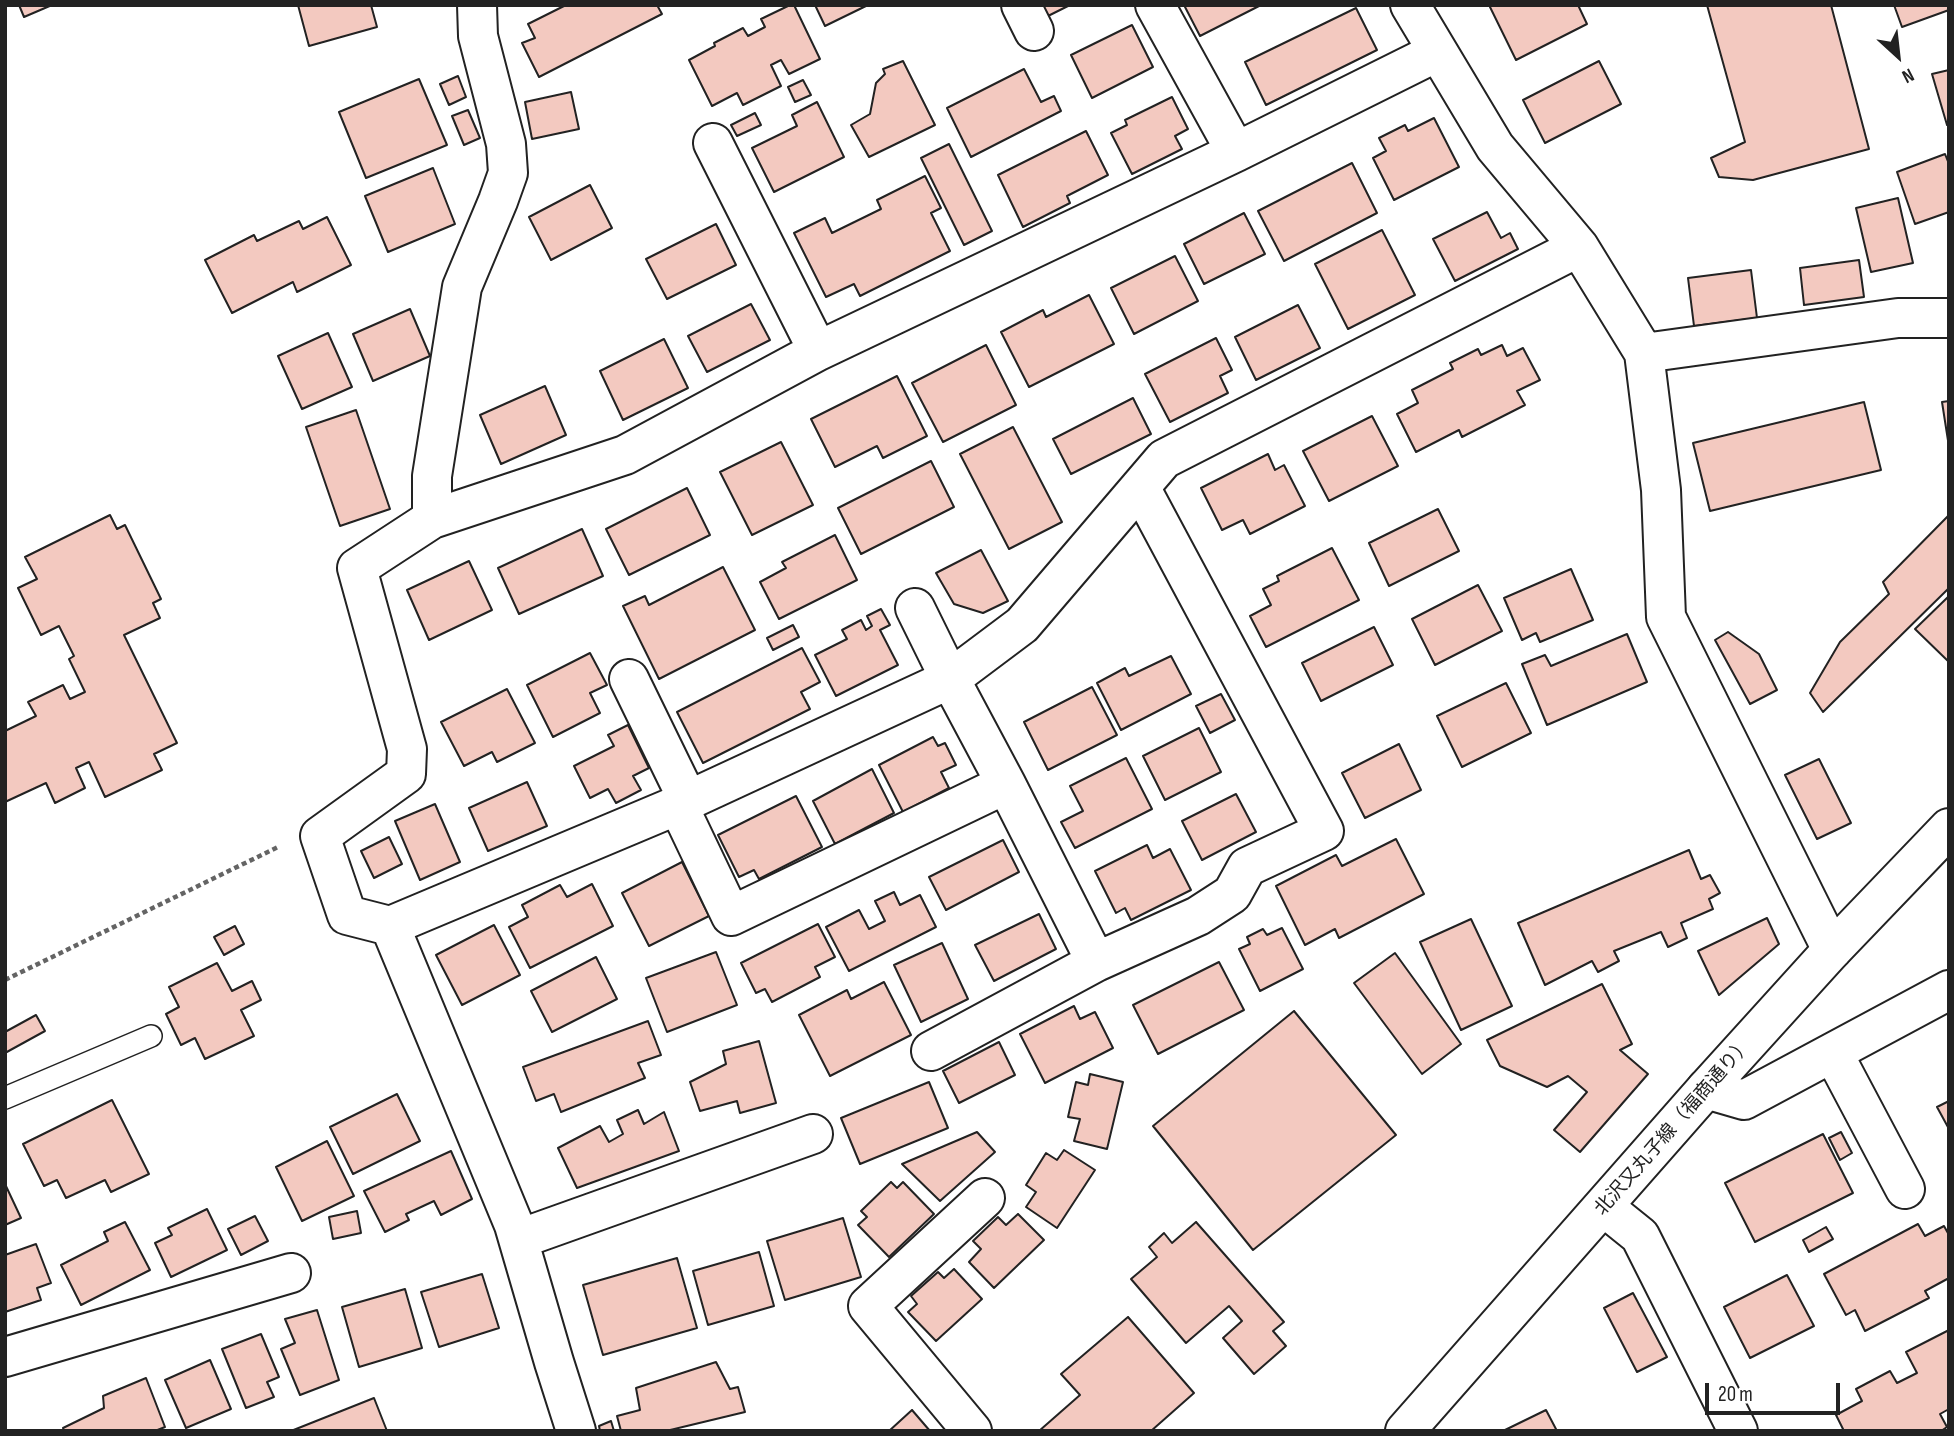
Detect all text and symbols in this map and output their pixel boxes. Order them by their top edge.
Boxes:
north arrow [1863,21,1933,91]
text: N [1898,63,1918,88]
street label: 北沢又丸子線（福商通り） [1591,1033,1757,1221]
scale bar [1709,1370,1844,1414]
text: 20 m [1718,1382,1753,1407]

